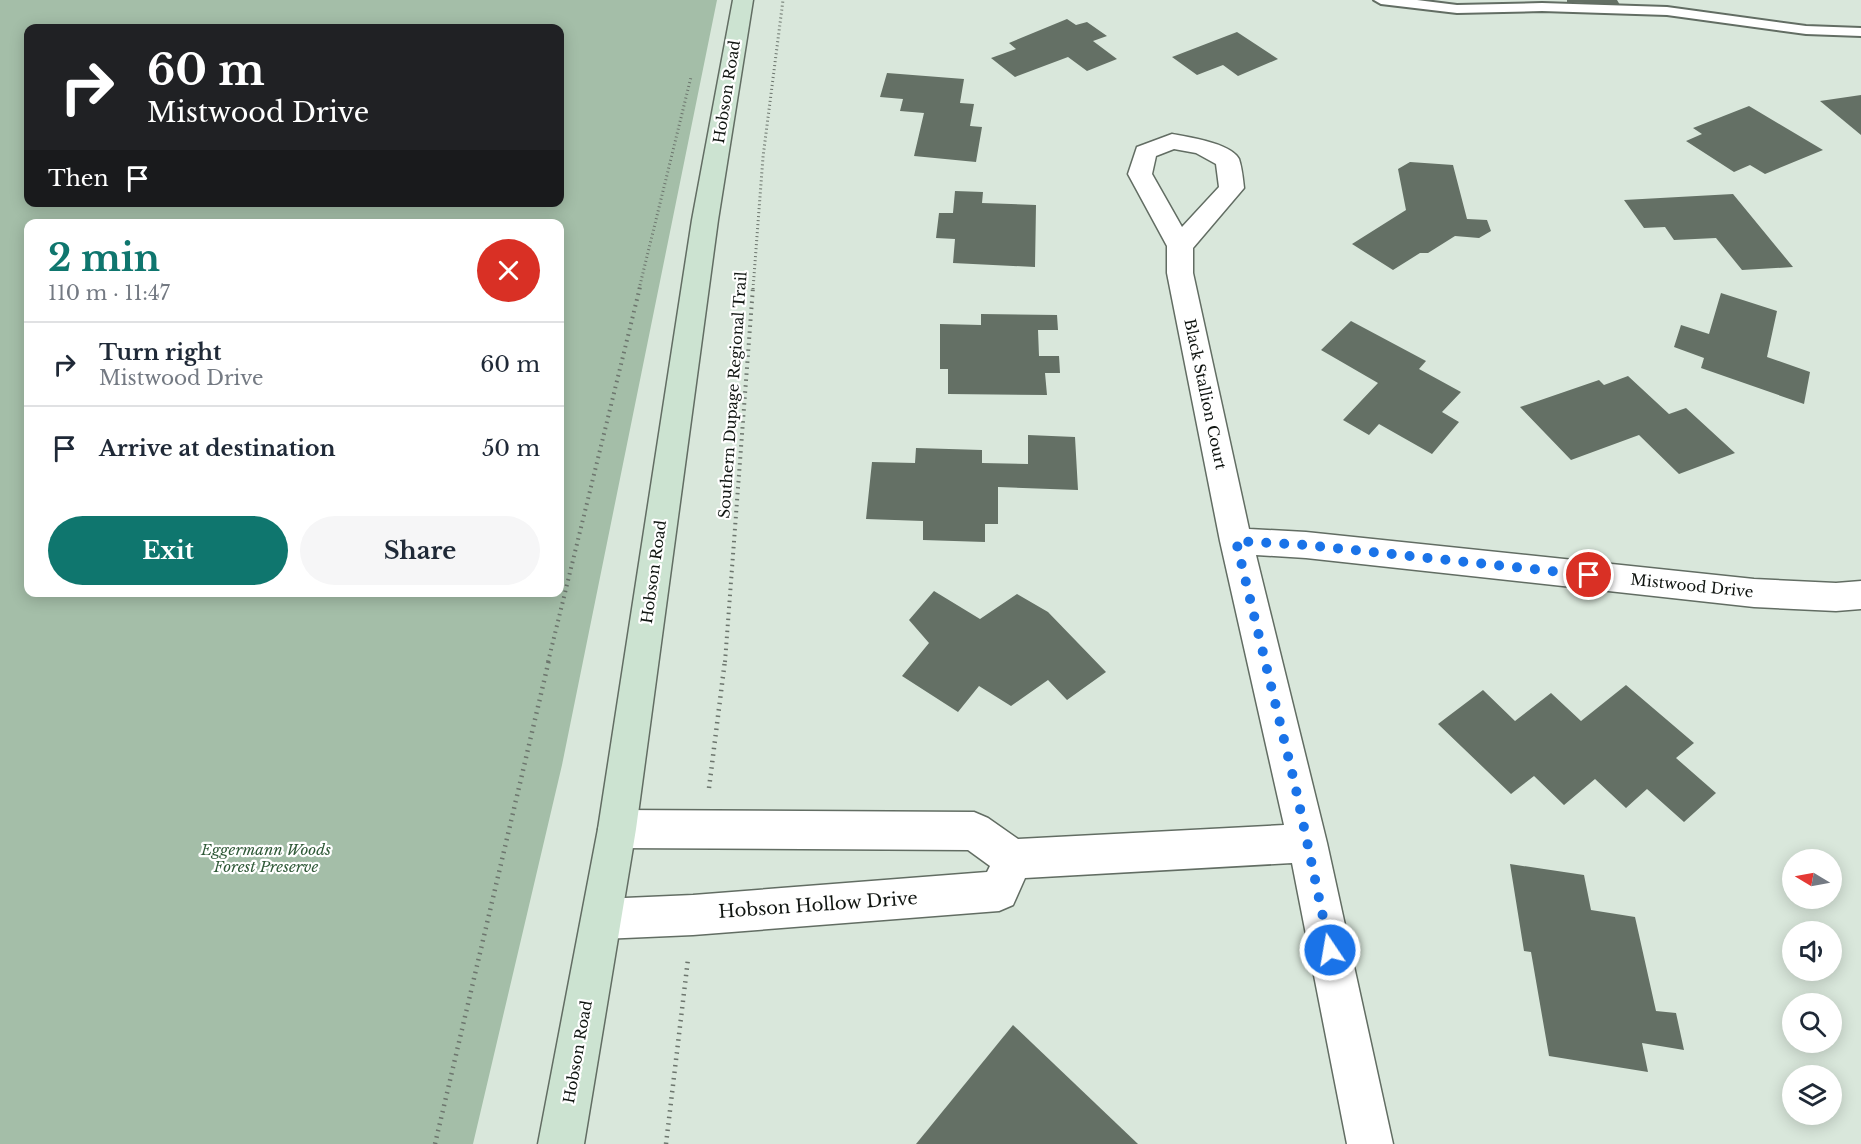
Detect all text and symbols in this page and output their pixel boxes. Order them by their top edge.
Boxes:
street label: Hobson Road [709,39,744,145]
text: 60 m [147,44,265,96]
icon: right [48,48,126,126]
text: Mistwood Drive [147,96,369,129]
icon: arrive [121,162,154,195]
text: Then [48,165,109,192]
text: 2 min [48,236,160,281]
button: close [477,239,540,302]
street label: Southern Dupage Regional Trail [714,271,751,519]
text: 110 m · 11:47 [48,281,170,305]
street label: Black Stallion Court [1180,317,1231,471]
text: Turn right [99,339,221,366]
icon: right [48,348,81,381]
text: 60 m [480,351,540,378]
text: Mistwood Drive [99,366,264,390]
icon: arrive [48,432,81,465]
text: Arrive at destination [99,435,336,462]
text: 50 m [482,435,540,462]
button: Exit [48,516,288,585]
button: Share [300,516,540,585]
street label: Hobson Road [637,519,670,625]
pin [1563,549,1614,600]
icon: arrive [1572,558,1605,591]
street label: Mistwood Drive [1630,570,1754,601]
park label: Eggermann Woods Forest Preserve [200,840,331,876]
north arrow [1782,849,1842,909]
map controls [1782,849,1842,1125]
street label: Hobson Hollow Drive [718,887,918,923]
position arrow [1298,918,1362,982]
button: sound [1782,921,1842,981]
button: search [1782,993,1842,1053]
street label: Hobson Road [559,999,596,1105]
button: layers [1782,1065,1842,1125]

